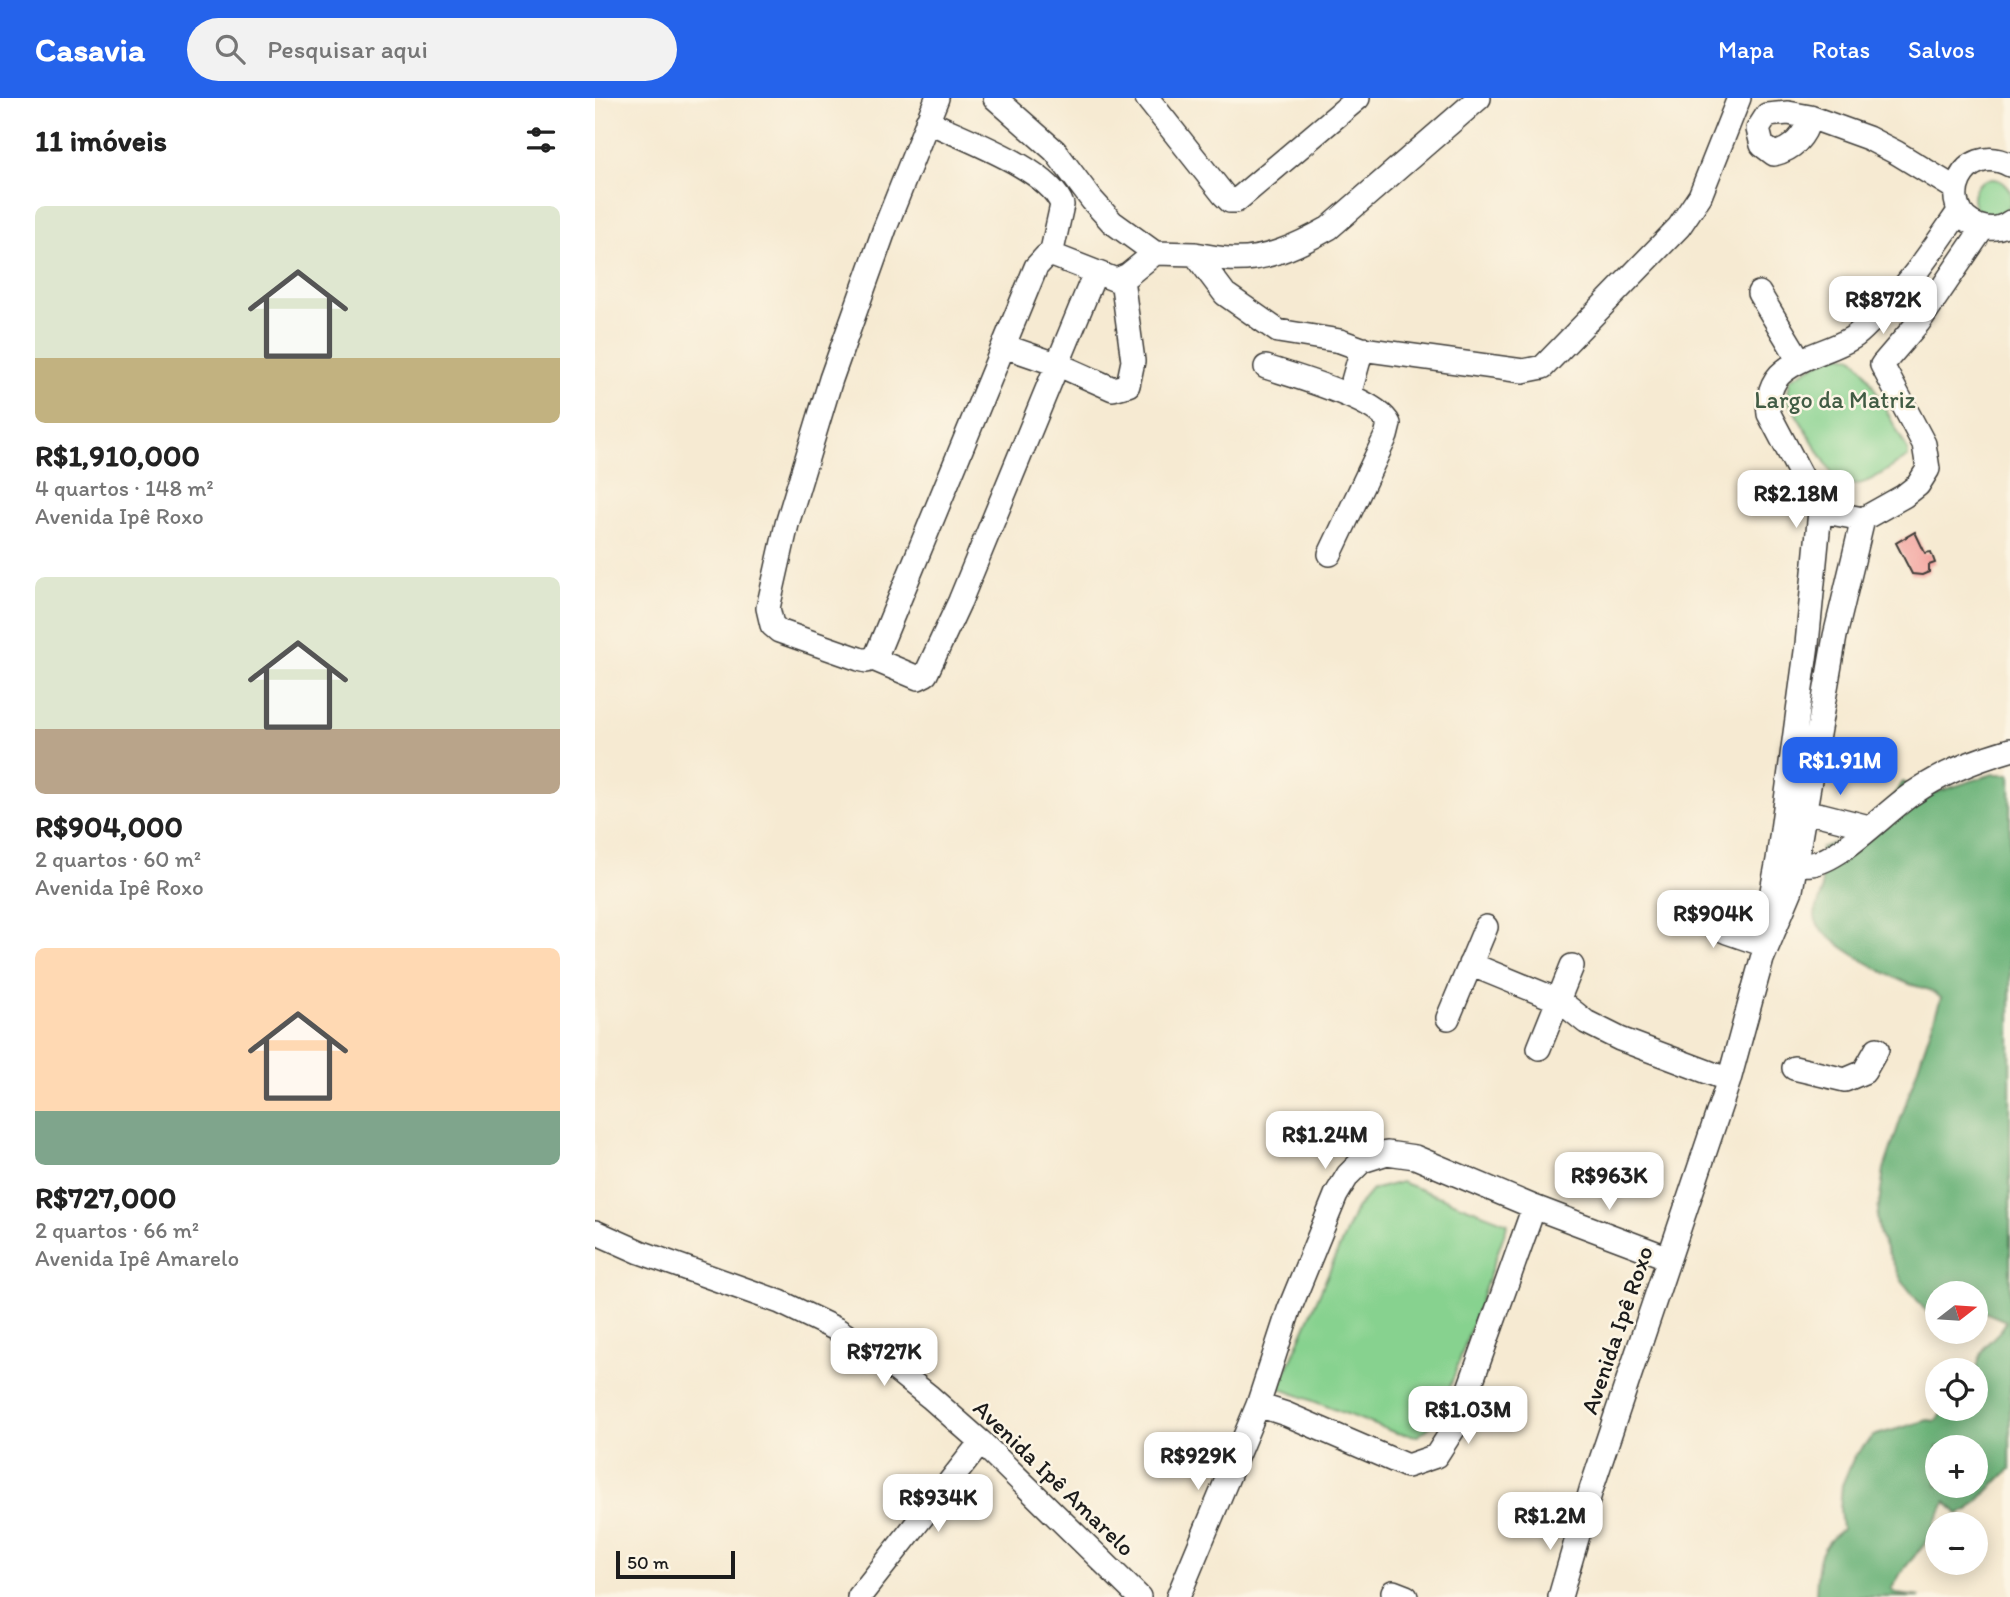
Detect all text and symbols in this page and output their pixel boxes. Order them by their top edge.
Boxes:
search box [187,18,677,81]
text: Casavia [35,30,145,69]
icon: search [211,30,249,68]
text: Pesquisar aqui [267,33,428,65]
text: Mapa [1718,35,1774,64]
text: Rotas [1812,35,1870,64]
text: Salvos [1908,35,1975,64]
icon: filters [522,121,560,159]
text: 11 imóveis [35,122,167,159]
icon: home [235,251,361,377]
pin: R$872K [1826,276,1940,336]
text: R$872K [1845,285,1921,313]
park label: Largo da Matriz [1754,385,1916,414]
text: R$1,910,000 [35,437,200,474]
pin: R$2.18M [1731,470,1861,530]
text: 4 quartos · 148 m² [35,474,214,502]
text: R$2.18M [1753,479,1839,507]
text: Avenida Ipê Roxo [35,502,204,530]
icon: home [235,622,361,748]
pin: R$1.91M [1775,738,1905,797]
text: R$1.91M [1798,746,1882,774]
text: R$904,000 [35,808,183,845]
text: 2 quartos · 60 m² [35,845,201,873]
text: Avenida Ipê Roxo [35,873,204,901]
pin: R$904K [1656,890,1770,950]
text: R$904K [1673,899,1753,927]
icon: home [235,993,361,1119]
pin: R$1.24M [1260,1112,1390,1171]
text: R$1.24M [1282,1120,1368,1148]
pin: R$963K [1552,1152,1666,1212]
text: R$963K [1571,1161,1647,1189]
text: R$727,000 [35,1179,176,1216]
text: 2 quartos · 66 m² [35,1216,199,1244]
street label: Avenida Ipê Roxo [1574,1242,1659,1418]
text: Avenida Ipê Amarelo [35,1244,239,1272]
north arrow [1925,1281,1988,1344]
map controls [1925,1281,1988,1575]
pin: R$727K [827,1328,941,1388]
text: R$727K [847,1337,921,1365]
button: locate [1925,1358,1988,1421]
pin: R$1.03M [1403,1386,1533,1446]
street label: Avenida Ipê Amarelo [968,1393,1141,1562]
text: R$1.03M [1424,1395,1512,1423]
pin: R$929K [1141,1432,1255,1492]
button: + [1925,1435,1988,1498]
text: R$929K [1160,1441,1236,1469]
pin: R$934K [881,1474,995,1534]
text: R$934K [899,1483,977,1511]
pin: R$1.2M [1493,1492,1607,1552]
text: R$1.2M [1514,1501,1586,1529]
button: − [1925,1512,1988,1575]
scale bar [616,1548,735,1580]
text: 50 m [627,1551,669,1574]

